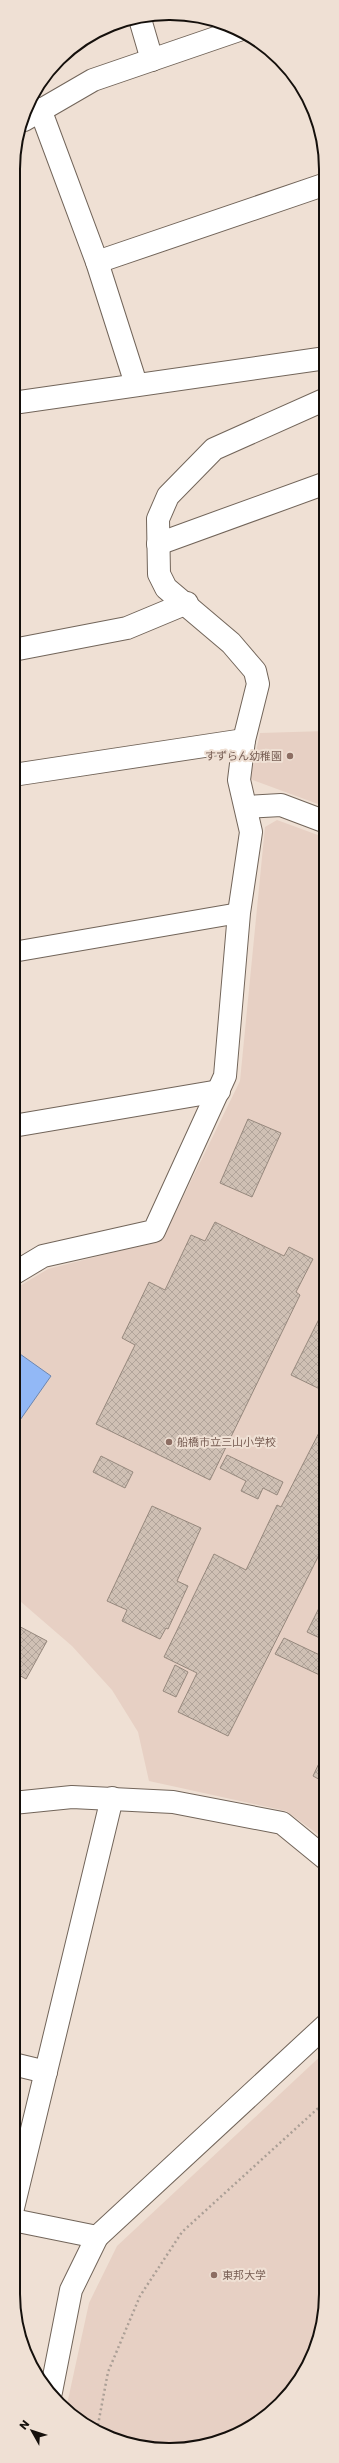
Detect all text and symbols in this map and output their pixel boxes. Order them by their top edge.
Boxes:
place label: すずらん幼稚園 [205,748,282,764]
marker: すずらん幼稚園 [285,751,295,761]
place label: 船橋市立三山小学校 [177,1434,276,1450]
marker: 船橋市立三山小学校 [164,1437,174,1447]
place label: 東邦大学 [222,2267,266,2283]
marker: 東邦大学 [209,2270,219,2280]
north arrow [12,2411,52,2451]
text: N [15,2416,33,2433]

